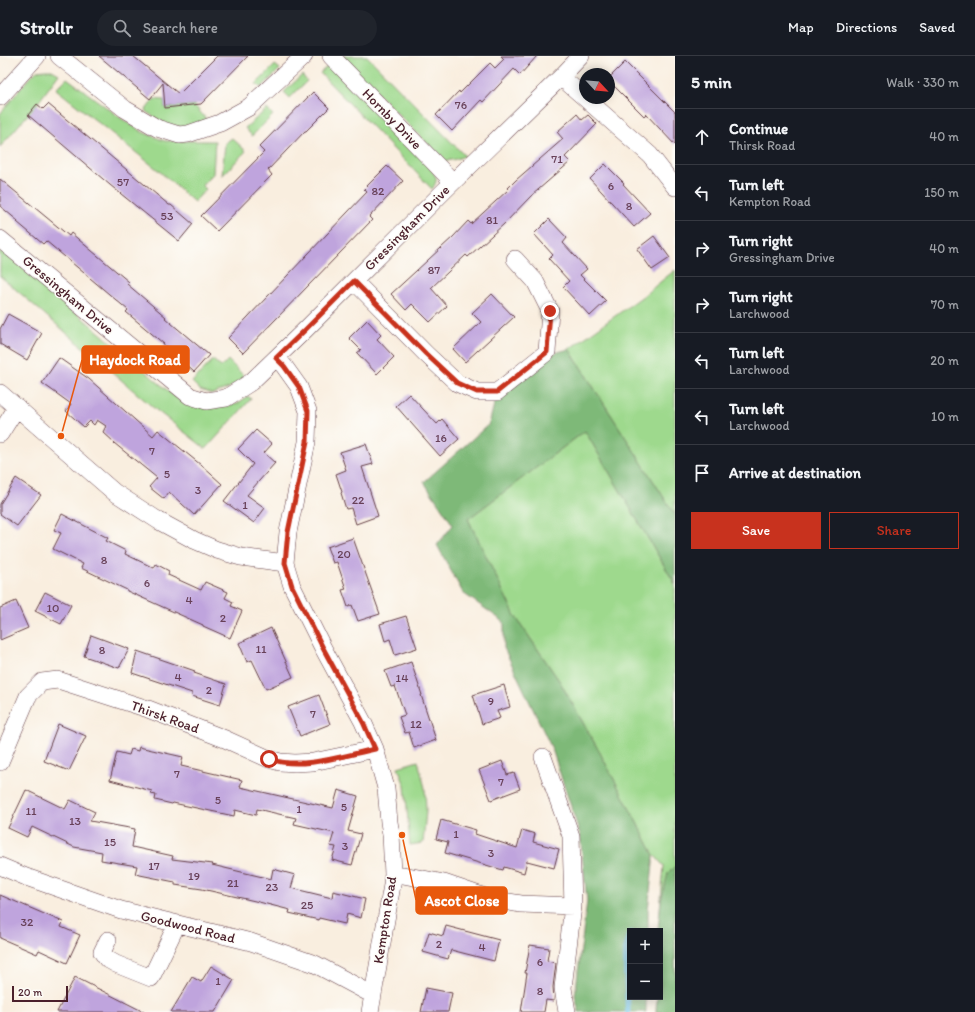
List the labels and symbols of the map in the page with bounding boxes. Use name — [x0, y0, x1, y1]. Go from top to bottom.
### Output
north arrow — [579, 68, 615, 104]
street label: Hornby Drive — [359, 85, 426, 153]
house number: 76 — [455, 98, 467, 112]
house number: 71 — [551, 152, 563, 166]
house number: 57 — [117, 175, 129, 189]
house number: 6 — [608, 179, 614, 193]
street label: Gressingham Drive — [361, 181, 454, 274]
house number: 82 — [372, 184, 385, 198]
house number: 8 — [626, 199, 633, 213]
house number: 53 — [161, 209, 174, 223]
house number: 81 — [486, 213, 498, 227]
street label: Gressingham Drive — [19, 252, 117, 338]
house number: 87 — [428, 263, 440, 277]
route end — [541, 302, 559, 320]
callout: Haydock Road — [82, 346, 189, 373]
text: Haydock Road — [89, 351, 182, 370]
house number: 16 — [435, 431, 447, 445]
house number: 7 — [149, 444, 155, 458]
house number: 5 — [164, 467, 170, 481]
house number: 3 — [195, 483, 202, 497]
house number: 22 — [352, 493, 365, 507]
house number: 1 — [242, 498, 248, 512]
house number: 20 — [337, 547, 351, 561]
house number: 8 — [101, 553, 108, 567]
house number: 6 — [144, 576, 150, 590]
house number: 4 — [185, 593, 193, 607]
house number: 10 — [47, 601, 59, 615]
house number: 2 — [220, 611, 227, 625]
house number: 11 — [255, 642, 267, 656]
house number: 8 — [99, 643, 106, 657]
house number: 4 — [174, 670, 182, 684]
house number: 14 — [396, 671, 408, 685]
house number: 2 — [206, 683, 213, 697]
house number: 9 — [488, 694, 494, 708]
street label: Thirsk Road — [129, 697, 202, 737]
house number: 7 — [310, 707, 316, 721]
house number: 12 — [410, 717, 423, 731]
route start — [260, 750, 278, 768]
house number: 7 — [174, 767, 180, 781]
house number: 7 — [498, 775, 504, 789]
house number: 5 — [215, 793, 221, 807]
house number: 5 — [341, 800, 347, 814]
house number: 1 — [296, 802, 302, 816]
house number: 11 — [25, 804, 37, 818]
house number: 13 — [69, 814, 82, 828]
house number: 1 — [453, 827, 459, 841]
house number: 15 — [104, 835, 116, 849]
house number: 3 — [342, 839, 349, 853]
house number: 3 — [488, 846, 495, 860]
house number: 17 — [148, 859, 160, 873]
house number: 19 — [188, 869, 200, 883]
street label: Kempton Road — [370, 875, 400, 965]
house number: 21 — [227, 876, 239, 890]
house number: 23 — [266, 880, 279, 894]
callout: Ascot Close — [416, 887, 507, 914]
text: Ascot Close — [423, 892, 500, 910]
house number: 25 — [301, 898, 313, 912]
street label: Goodwood Road — [139, 907, 237, 947]
house number: 32 — [21, 915, 34, 929]
house number: 2 — [436, 937, 443, 951]
house number: 4 — [478, 940, 486, 954]
house number: 6 — [537, 955, 543, 969]
house number: 1 — [215, 974, 221, 988]
scale bar — [12, 984, 68, 1003]
house number: 8 — [537, 984, 544, 998]

